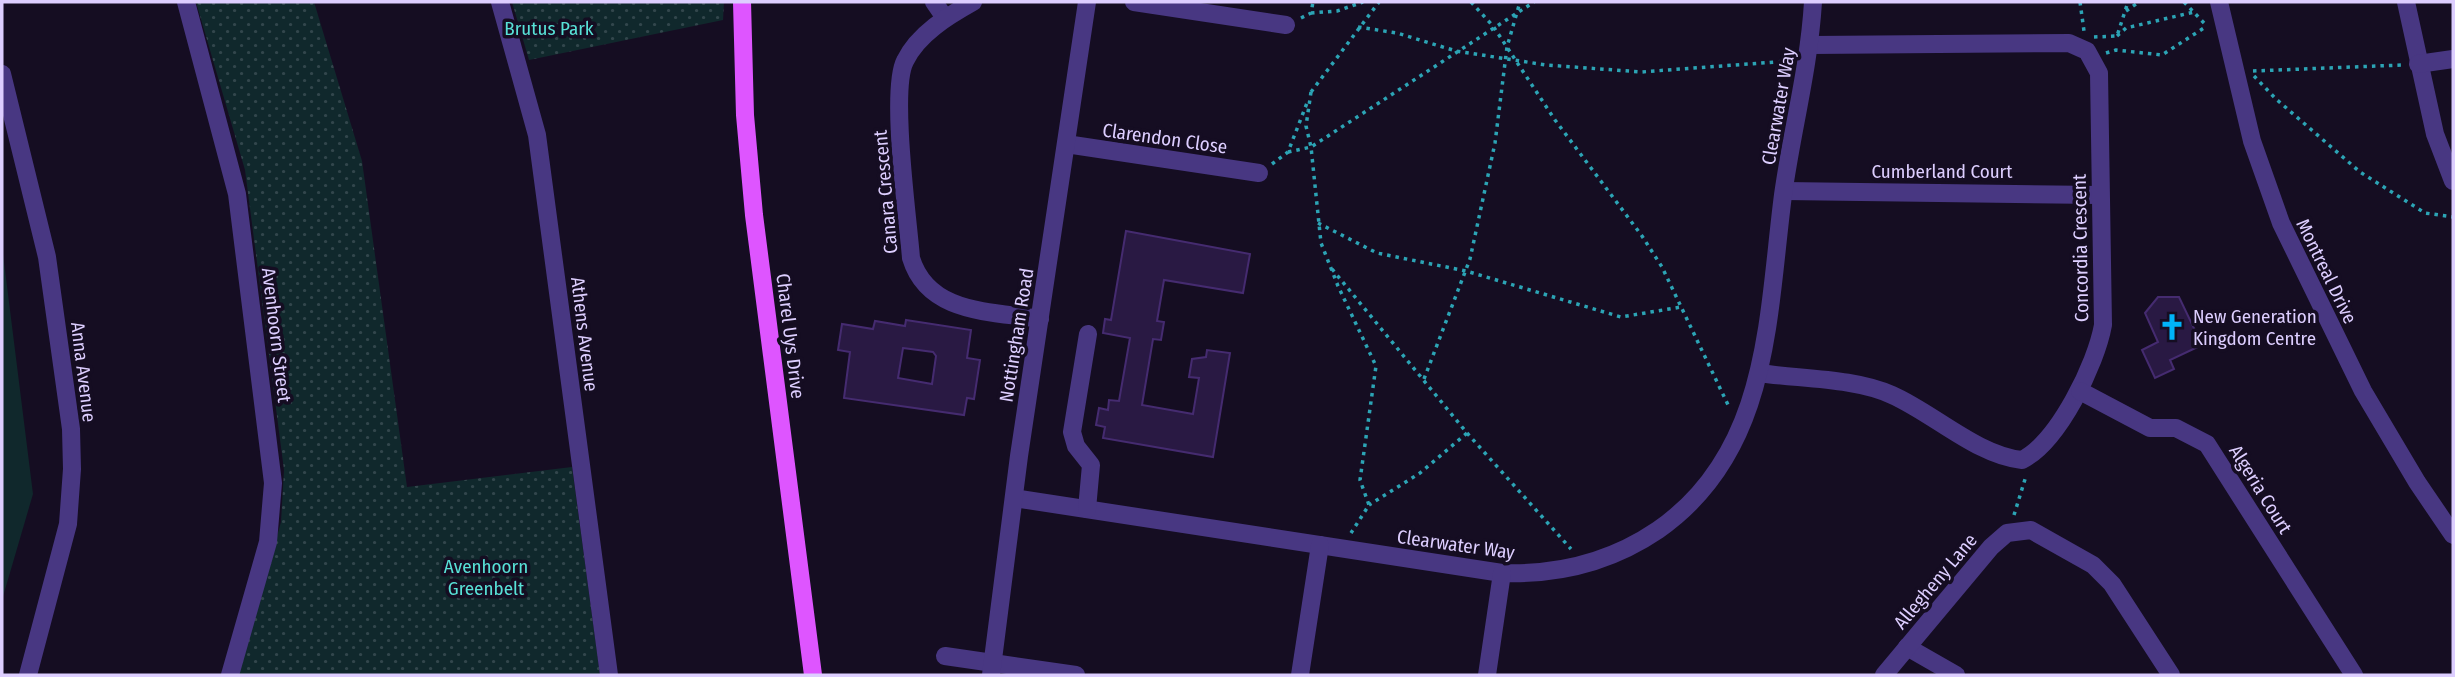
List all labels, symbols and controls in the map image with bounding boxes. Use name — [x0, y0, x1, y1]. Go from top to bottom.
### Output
park label: Brutus Park — [504, 17, 594, 40]
street label: Clearwater Way — [1757, 45, 1800, 166]
street label: Clarendon Close — [1101, 118, 1229, 159]
street label: Canara Crescent — [869, 128, 902, 255]
street label: Cumberland Court — [1872, 160, 2013, 183]
street label: Concordia Crescent — [2068, 173, 2093, 322]
street label: Montreal Drive — [2291, 215, 2362, 327]
street label: Avenhoorn Street — [257, 266, 296, 405]
street label: Nottingham Road — [995, 266, 1038, 404]
street label: Charel Uys Drive — [771, 272, 810, 400]
street label: Athens Avenue — [566, 275, 603, 393]
place label: New Generation Kingdom Centre — [2193, 305, 2317, 350]
church icon: New Generation Kingdom Centre — [2157, 312, 2187, 342]
street label: Anna Avenue — [66, 321, 101, 424]
street label: Algeria Court — [2224, 441, 2297, 539]
street label: Clearwater Way — [1396, 525, 1517, 564]
street label: Allegheny Lane — [1889, 529, 1982, 634]
park label: Avenhoorn Greenbelt — [444, 555, 528, 600]

